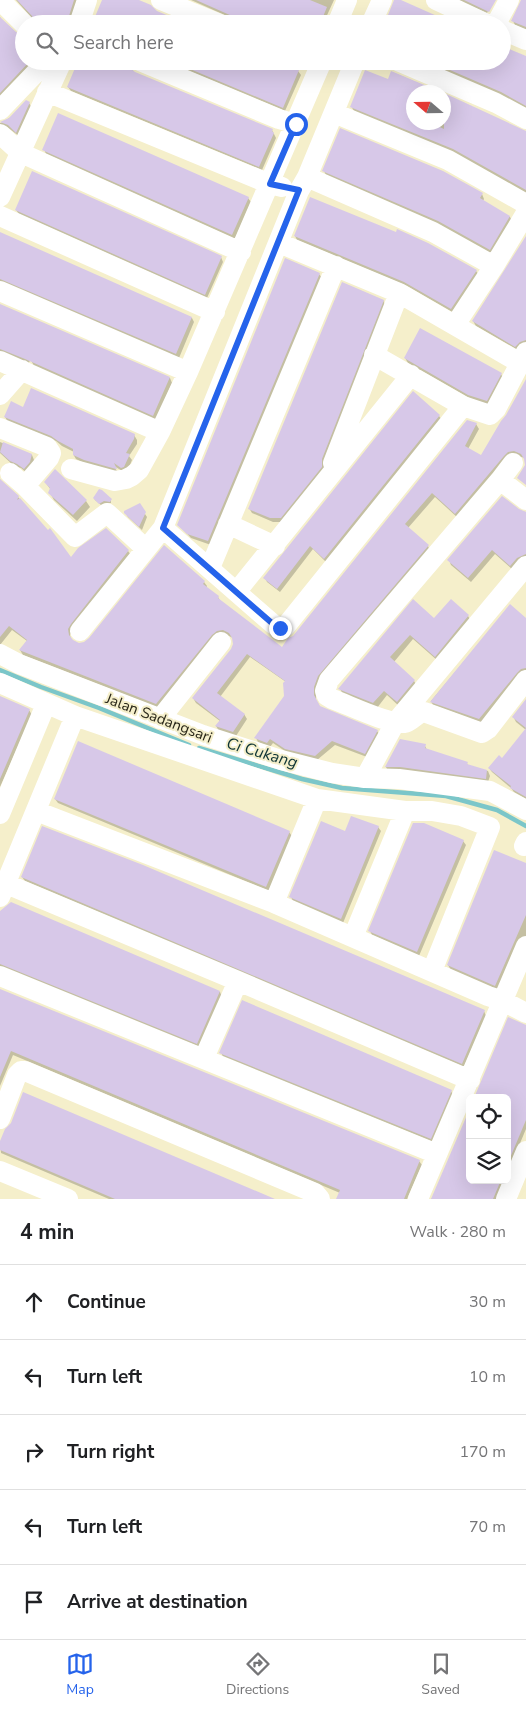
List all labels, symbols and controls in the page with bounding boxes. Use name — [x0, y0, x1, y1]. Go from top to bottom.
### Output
search box — [15, 15, 511, 70]
icon: search — [33, 29, 61, 57]
text: Search here — [73, 30, 174, 56]
north arrow — [406, 85, 451, 130]
route start — [285, 113, 308, 136]
route end — [269, 617, 292, 640]
street label: Jalan Sadangsari — [102, 688, 215, 748]
water label: Ci Cukang — [224, 732, 300, 774]
map controls — [466, 1094, 511, 1184]
button: locate — [466, 1094, 511, 1139]
button: layers — [466, 1139, 511, 1184]
text: 4 min — [20, 1218, 74, 1246]
text: Walk · 280 m — [410, 1221, 506, 1243]
icon: ahead — [20, 1288, 48, 1316]
text: Continue — [67, 1289, 146, 1315]
text: 30 m — [469, 1291, 506, 1313]
icon: left — [20, 1363, 48, 1391]
text: Turn left — [67, 1364, 142, 1390]
text: 10 m — [469, 1366, 506, 1388]
icon: right — [20, 1438, 48, 1466]
text: Turn right — [67, 1439, 154, 1465]
text: 170 m — [459, 1441, 506, 1463]
icon: left — [20, 1513, 48, 1541]
text: Turn left — [67, 1514, 142, 1540]
text: 70 m — [469, 1516, 506, 1538]
icon: arrive — [20, 1588, 48, 1616]
text: Arrive at destination — [67, 1589, 248, 1615]
tab: Map — [66, 1650, 94, 1699]
tab: Directions — [226, 1650, 289, 1699]
tab: Saved — [421, 1650, 460, 1699]

